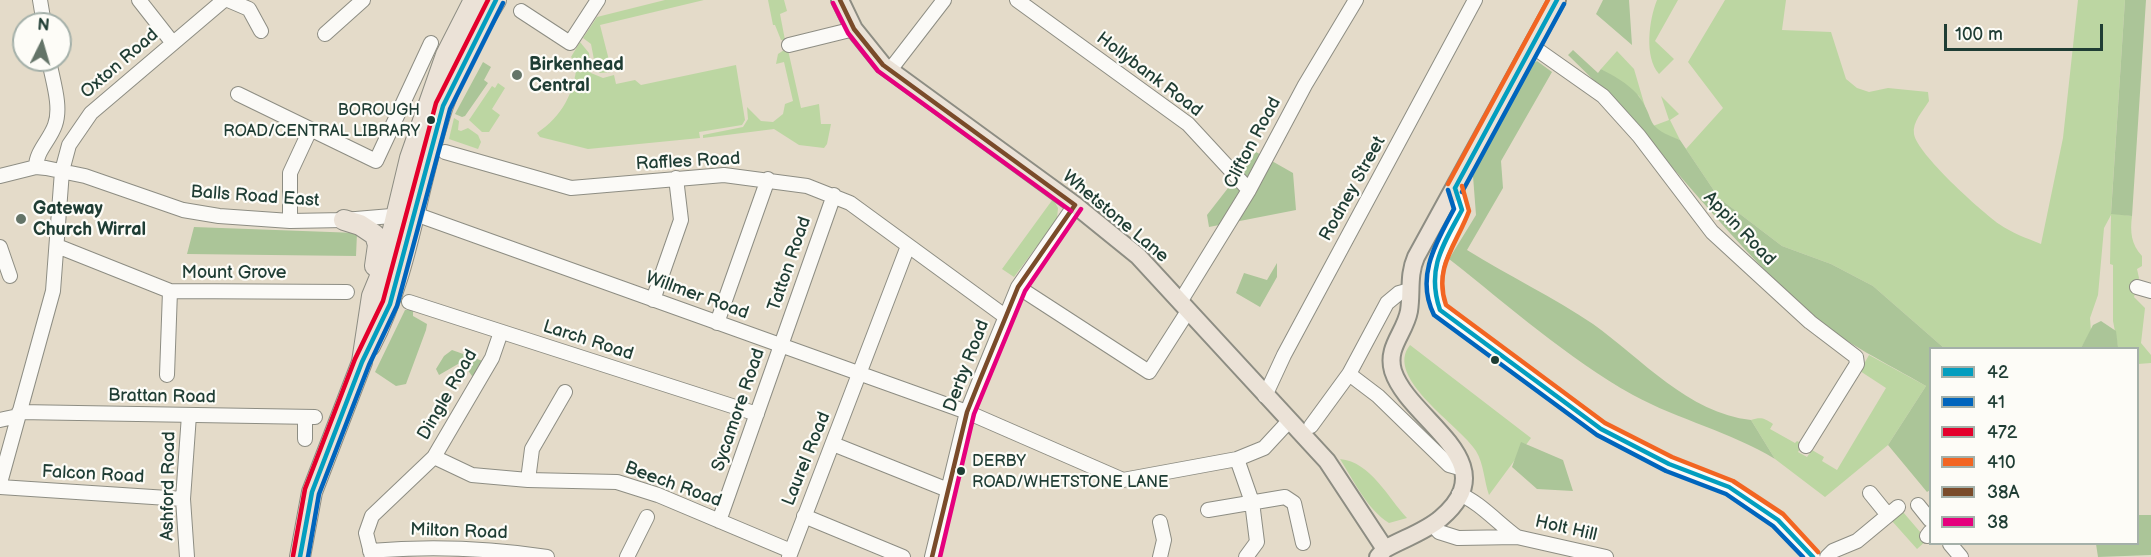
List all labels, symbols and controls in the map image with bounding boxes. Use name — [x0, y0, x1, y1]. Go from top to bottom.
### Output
north arrow — [12, 12, 72, 72]
scale bar — [1947, 12, 2106, 50]
text: N — [37, 16, 50, 36]
street label: Oxton Road — [77, 24, 163, 104]
text: 100 m — [1955, 24, 2003, 45]
street label: Hollybank Road — [1092, 28, 1206, 122]
place label: Birkenhead Central — [529, 54, 624, 97]
marker: Birkenhead Central — [510, 68, 524, 82]
street label: Clifton Road — [1220, 94, 1286, 192]
place label: BOROUGH ROAD/CENTRAL LIBRARY — [223, 101, 420, 139]
marker: BOROUGH ROAD/CENTRAL LIBRARY — [425, 114, 437, 126]
street label: Rodney Street — [1315, 133, 1391, 245]
street label: Raffles Road — [635, 148, 741, 176]
street label: Whetstone Lane — [1057, 166, 1173, 268]
street label: Balls Road East — [190, 182, 320, 212]
street label: Appin Road — [1698, 187, 1780, 271]
place label: Gateway Church Wirral — [33, 198, 146, 240]
marker: Gateway Church Wirral — [14, 212, 28, 226]
street label: Tatton Road — [764, 214, 816, 314]
street label: Mount Grove — [181, 262, 287, 284]
street label: Willmer Road — [642, 267, 752, 325]
street label: Larch Road — [540, 316, 636, 366]
street label: Derby Road — [940, 317, 994, 415]
street label: Dingle Road — [413, 346, 483, 444]
street label: Sycamore Road — [708, 346, 770, 474]
legend — [1929, 347, 2139, 545]
unlabelled marker — [1489, 354, 1501, 366]
text: 42 — [1987, 362, 2009, 383]
street label: Brattan Road — [108, 385, 216, 409]
text: 41 — [1987, 392, 2005, 413]
street label: Laurel Road — [778, 409, 836, 509]
text: 472 — [1987, 422, 2017, 443]
street label: Ashford Road — [157, 431, 181, 541]
place label: DERBY ROAD/WHETSTONE LANE — [972, 452, 1169, 490]
text: 410 — [1987, 452, 2016, 473]
street label: Beech Road — [622, 457, 724, 513]
street label: Falcon Road — [41, 462, 145, 488]
marker: DERBY ROAD/WHETSTONE LANE — [955, 465, 967, 477]
text: 38A — [1987, 482, 2020, 503]
street label: Holt Hill — [1533, 511, 1599, 547]
text: 38 — [1987, 512, 2009, 533]
street label: Milton Road — [410, 520, 508, 544]

